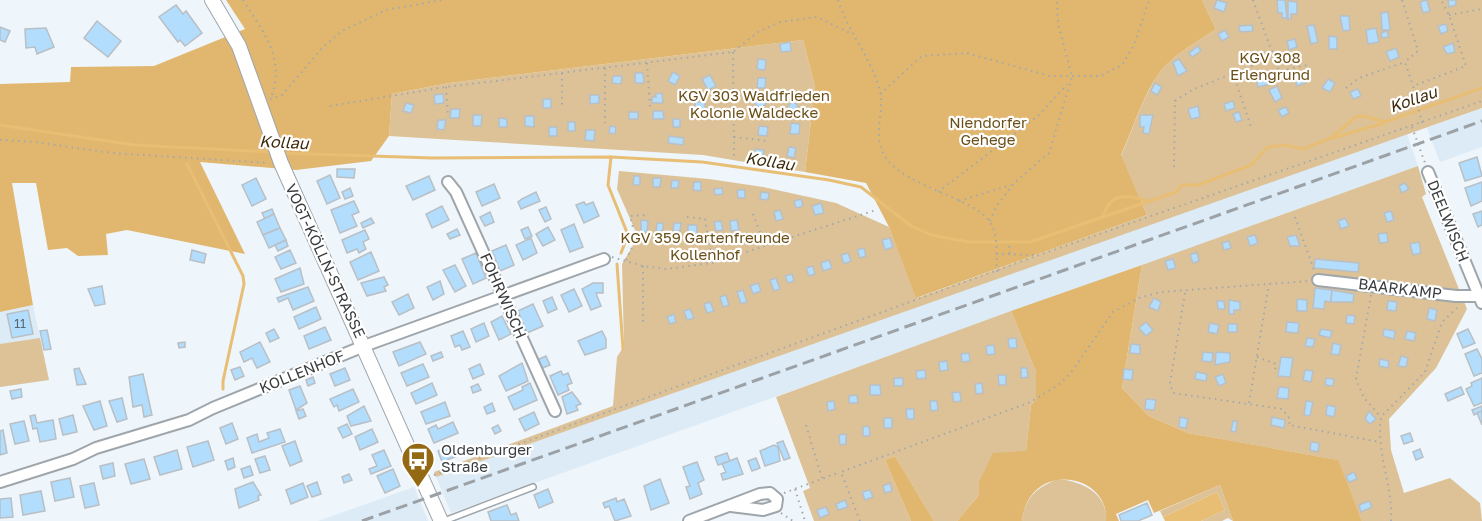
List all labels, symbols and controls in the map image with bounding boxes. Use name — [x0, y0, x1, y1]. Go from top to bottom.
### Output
park label: KGV 308 Erlengrund — [1230, 48, 1310, 83]
water label: Kollau — [1386, 81, 1441, 116]
park label: KGV 303 Waldfrieden Kolonie Waldecke — [678, 86, 830, 121]
park label: Niendorfer Gehege — [949, 113, 1027, 148]
water label: Kollau — [259, 131, 310, 153]
water label: Kollau — [744, 147, 797, 175]
street label: DEELWISCH — [1424, 177, 1474, 264]
street label: VOGT-KÖLLN-STRASSE — [282, 181, 370, 341]
park label: KGV 359 Gartenfreunde Kollenhof — [620, 228, 790, 263]
street label: FOHRWISCH — [477, 250, 531, 341]
street label: BAARKAMP — [1357, 274, 1443, 302]
house number: 11 — [14, 316, 26, 331]
street label: KOLLENHOF — [256, 346, 347, 396]
place label: Oldenburger Straße — [441, 440, 532, 475]
bus stop icon: Oldenburger Straße — [400, 441, 436, 488]

